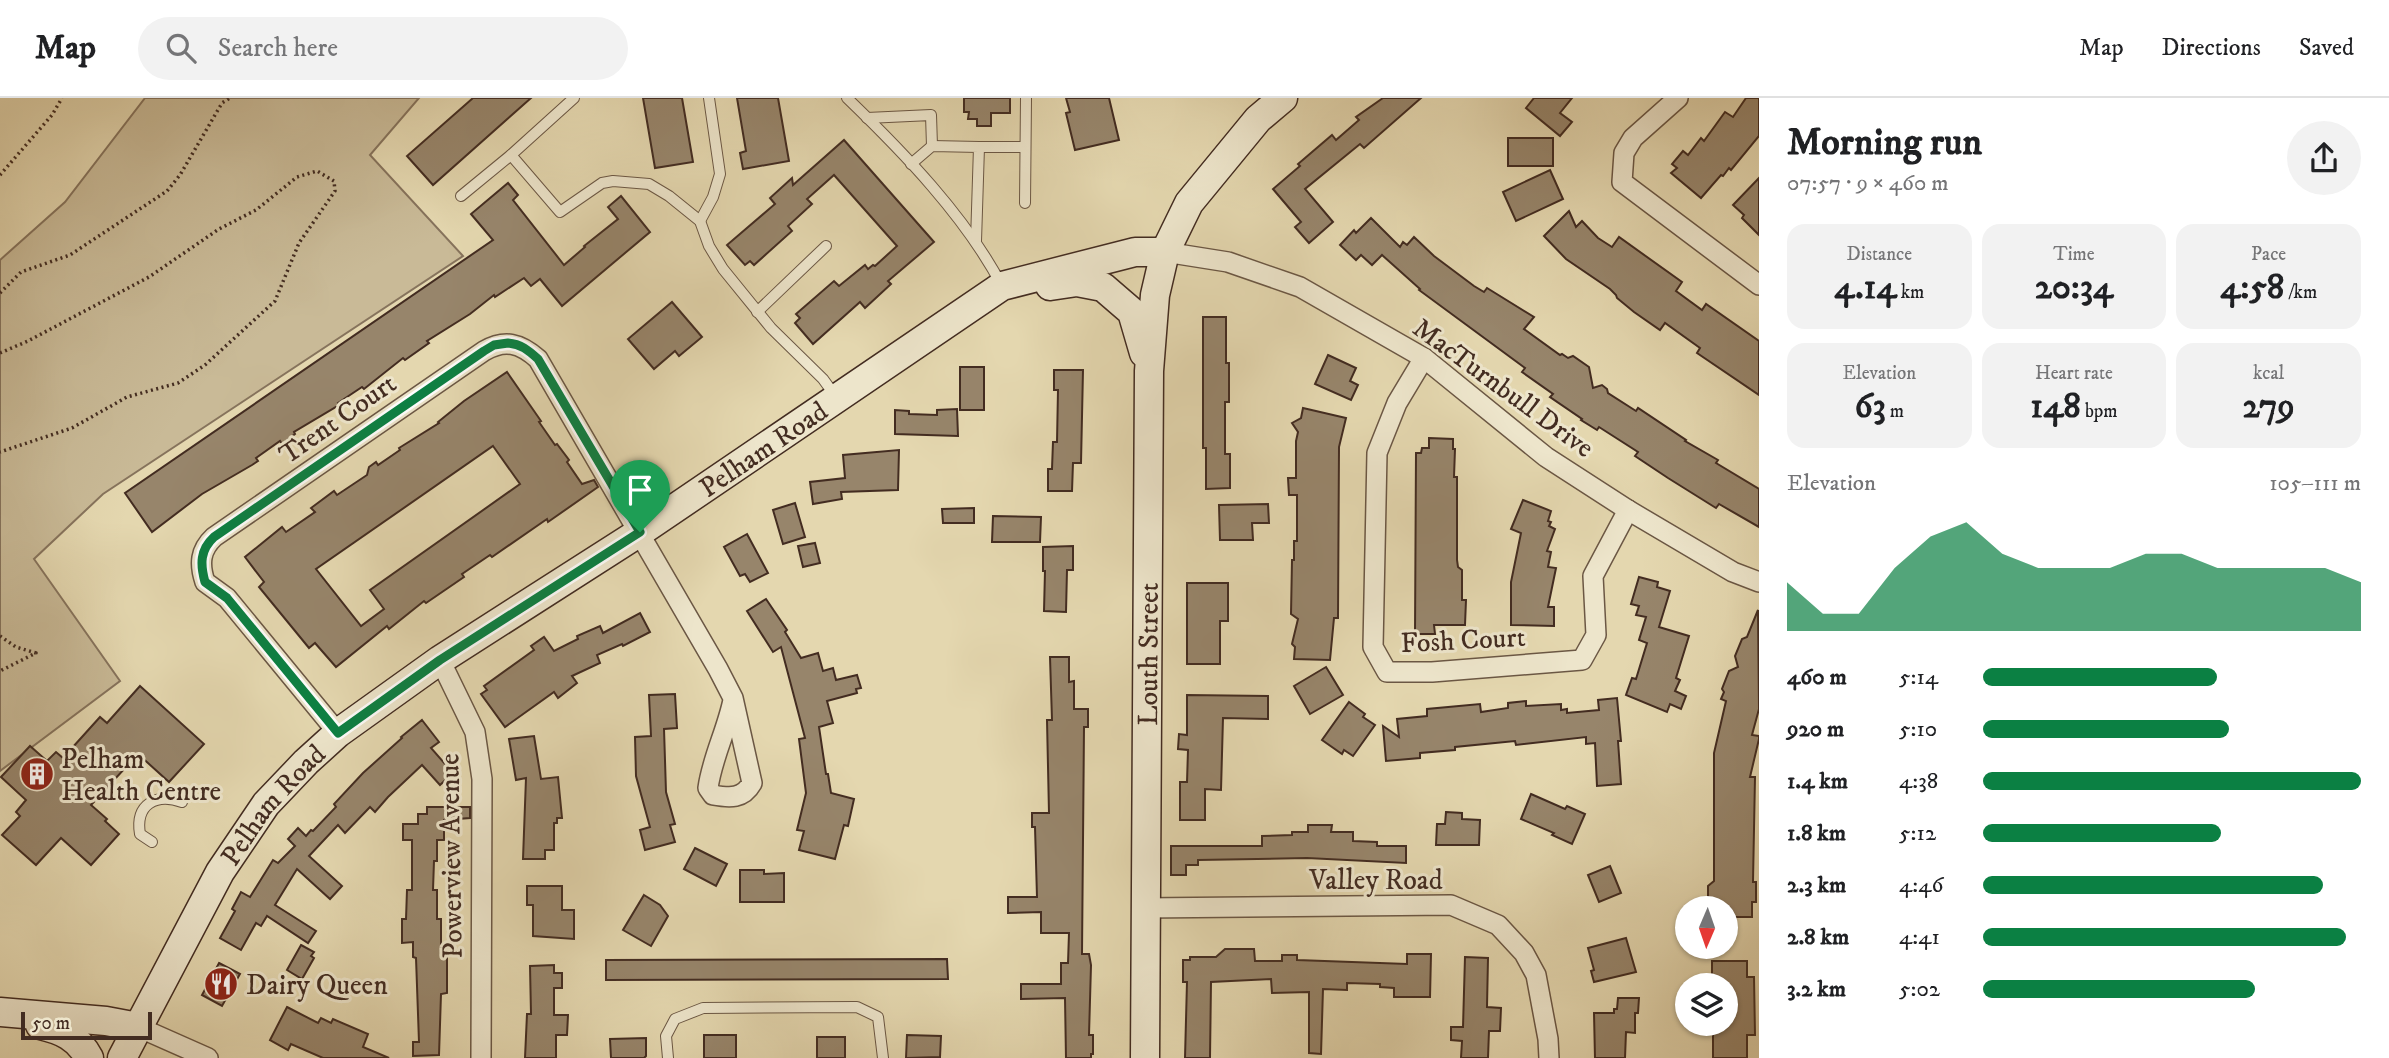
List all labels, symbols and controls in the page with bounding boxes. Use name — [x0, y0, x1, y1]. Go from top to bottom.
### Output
search box — [138, 17, 628, 80]
text: Map — [35, 28, 96, 69]
icon: search — [162, 29, 200, 67]
text: Search here — [218, 32, 338, 65]
text: Map — [2079, 33, 2124, 63]
text: Directions — [2162, 33, 2261, 63]
text: Saved — [2299, 33, 2354, 63]
text: Morning run — [1787, 119, 1982, 167]
button: share — [2287, 121, 2361, 195]
text: 07:57 · 9 × 460 m — [1787, 169, 1949, 198]
text: Distance — [1847, 243, 1912, 266]
text: Time — [2053, 243, 2095, 266]
text: Pace — [2251, 243, 2286, 266]
text: 4.14 — [1834, 266, 1897, 310]
text: 20:34 — [2035, 266, 2113, 310]
text: 4:58 — [2220, 266, 2284, 310]
text: km — [1897, 281, 1924, 304]
text: /km — [2284, 281, 2317, 304]
street label: MacTurnbull Drive — [1406, 311, 1601, 466]
text: Elevation — [1843, 362, 1916, 385]
text: Heart rate — [2035, 362, 2113, 385]
text: kcal — [2253, 362, 2284, 385]
street label: Trent Court — [273, 366, 403, 472]
text: 63 — [1855, 385, 1886, 429]
text: 148 — [2030, 385, 2081, 429]
text: 279 — [2243, 385, 2295, 429]
street label: Pelham Road — [693, 394, 835, 506]
text: m — [1886, 400, 1904, 423]
text: bpm — [2081, 400, 2118, 423]
pin — [610, 460, 670, 532]
text: Elevation — [1787, 469, 1876, 498]
text: 105–111 m — [2269, 469, 2361, 498]
icon: arrive — [621, 471, 659, 509]
street label: Louth Street — [1131, 582, 1167, 726]
street label: Fosh Court — [1400, 620, 1526, 661]
text: 460 m — [1787, 663, 1847, 692]
text: 5:14 — [1899, 663, 1938, 692]
text: 920 m — [1787, 715, 1844, 744]
text: 5:10 — [1899, 715, 1937, 744]
street label: Pelham Road — [213, 737, 333, 873]
place label: Pelham Health Centre — [61, 742, 221, 809]
street label: Powerview Avenue — [432, 753, 471, 959]
building icon: Pelham Health Centre — [18, 755, 56, 793]
text: 1.4 km — [1787, 767, 1848, 796]
text: 4:38 — [1899, 767, 1938, 796]
text: 1.8 km — [1787, 819, 1846, 848]
text: 5:12 — [1899, 819, 1936, 848]
street label: Valley Road — [1308, 863, 1443, 898]
text: 2.3 km — [1787, 871, 1846, 900]
text: 4:46 — [1899, 871, 1943, 900]
north arrow — [1675, 896, 1738, 959]
map controls — [1675, 896, 1738, 1036]
text: 2.8 km — [1787, 923, 1849, 952]
text: 4:41 — [1899, 923, 1940, 952]
restaurant icon: Dairy Queen — [202, 965, 240, 1003]
place label: Dairy Queen — [246, 968, 388, 1003]
button: layers — [1675, 973, 1738, 1036]
text: 3.2 km — [1787, 975, 1846, 1004]
text: 5:02 — [1899, 975, 1940, 1004]
scale bar — [21, 1009, 152, 1041]
text: 50 m — [32, 1012, 70, 1035]

